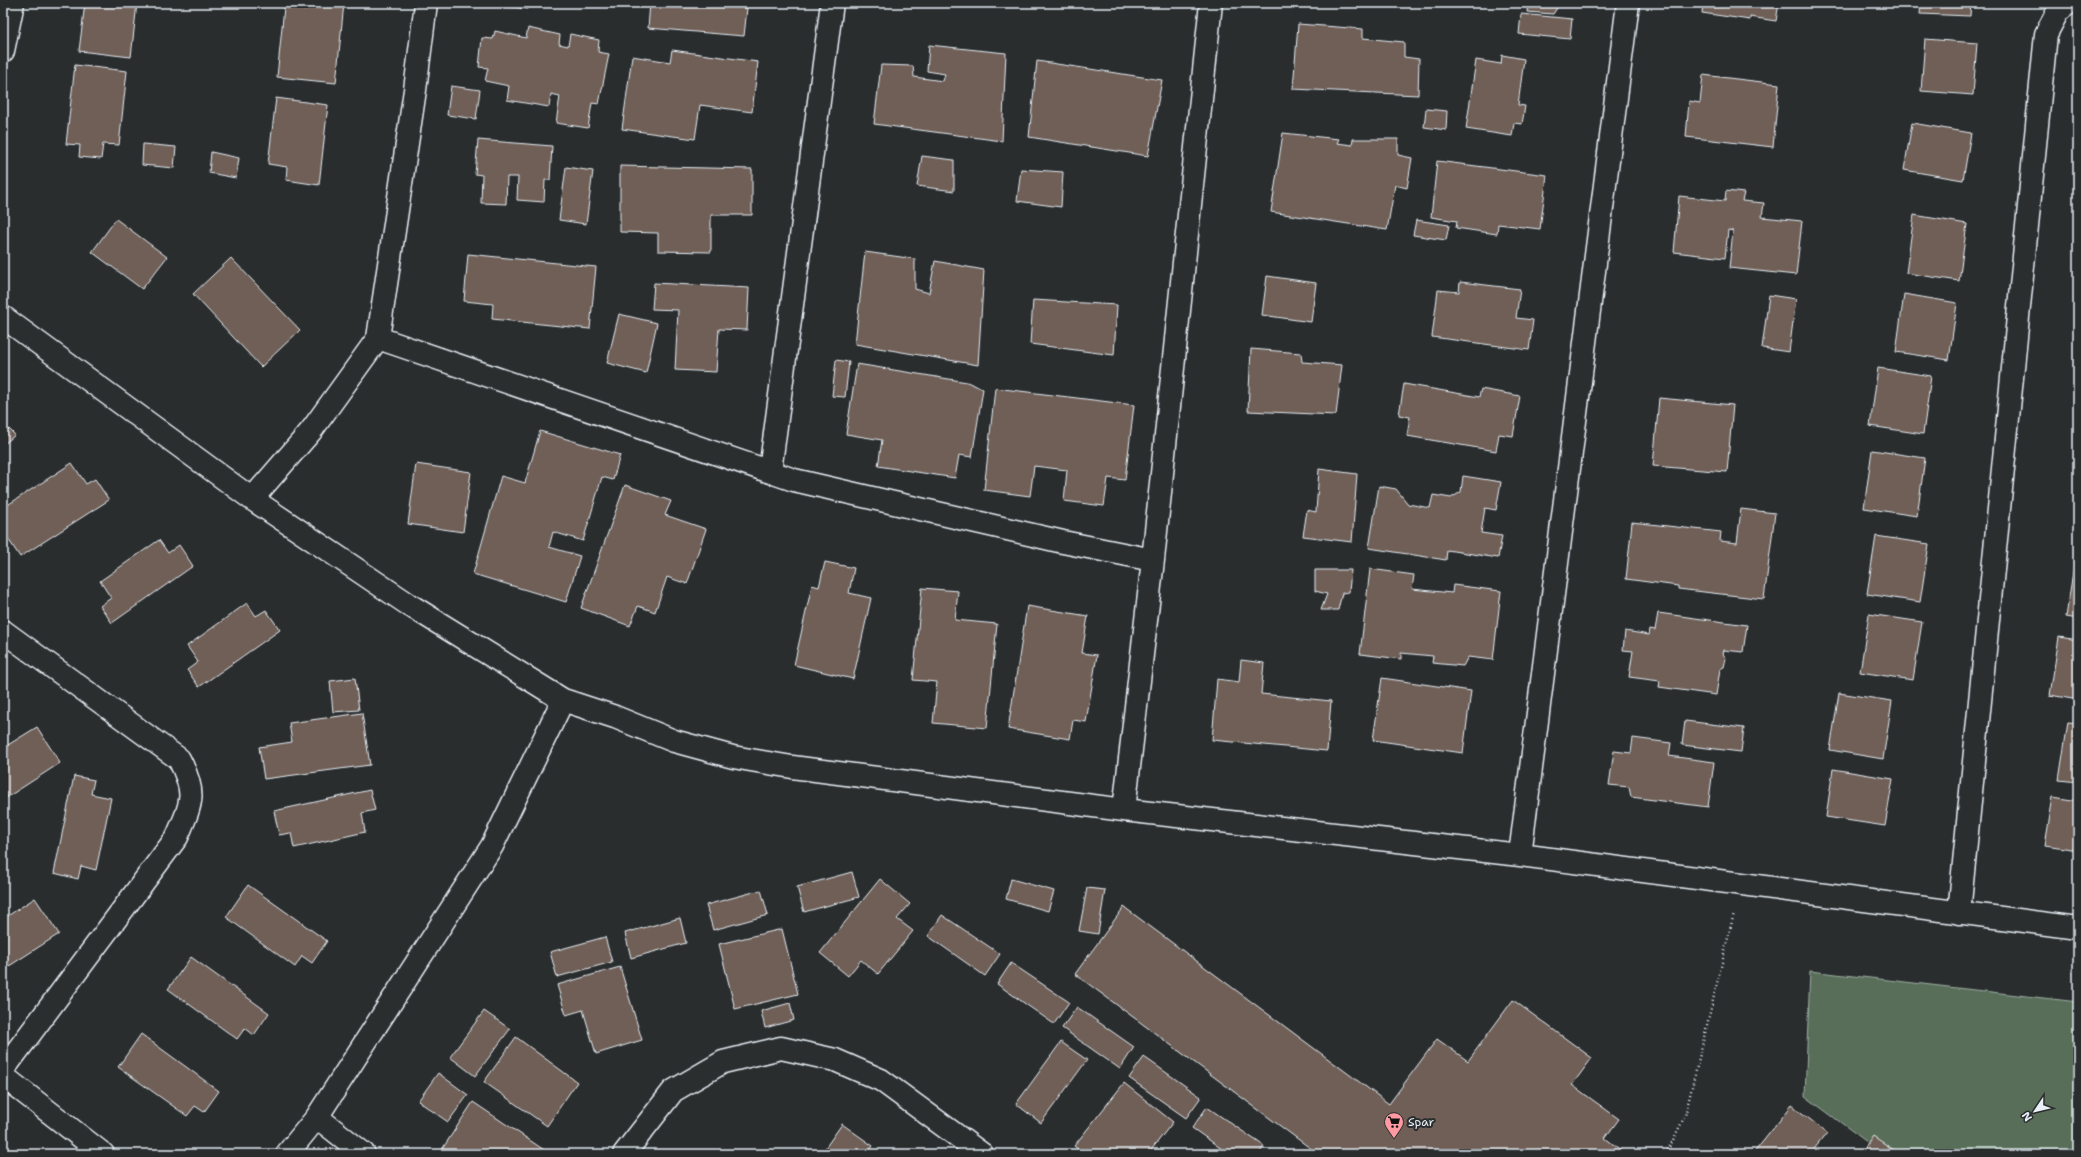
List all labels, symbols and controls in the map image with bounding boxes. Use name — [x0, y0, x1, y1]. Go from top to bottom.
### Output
north arrow — [2015, 1091, 2055, 1131]
text: N — [2018, 1108, 2036, 1124]
supermarket icon: Spar — [1383, 1111, 1405, 1139]
place label: Spar — [1408, 1114, 1434, 1130]

